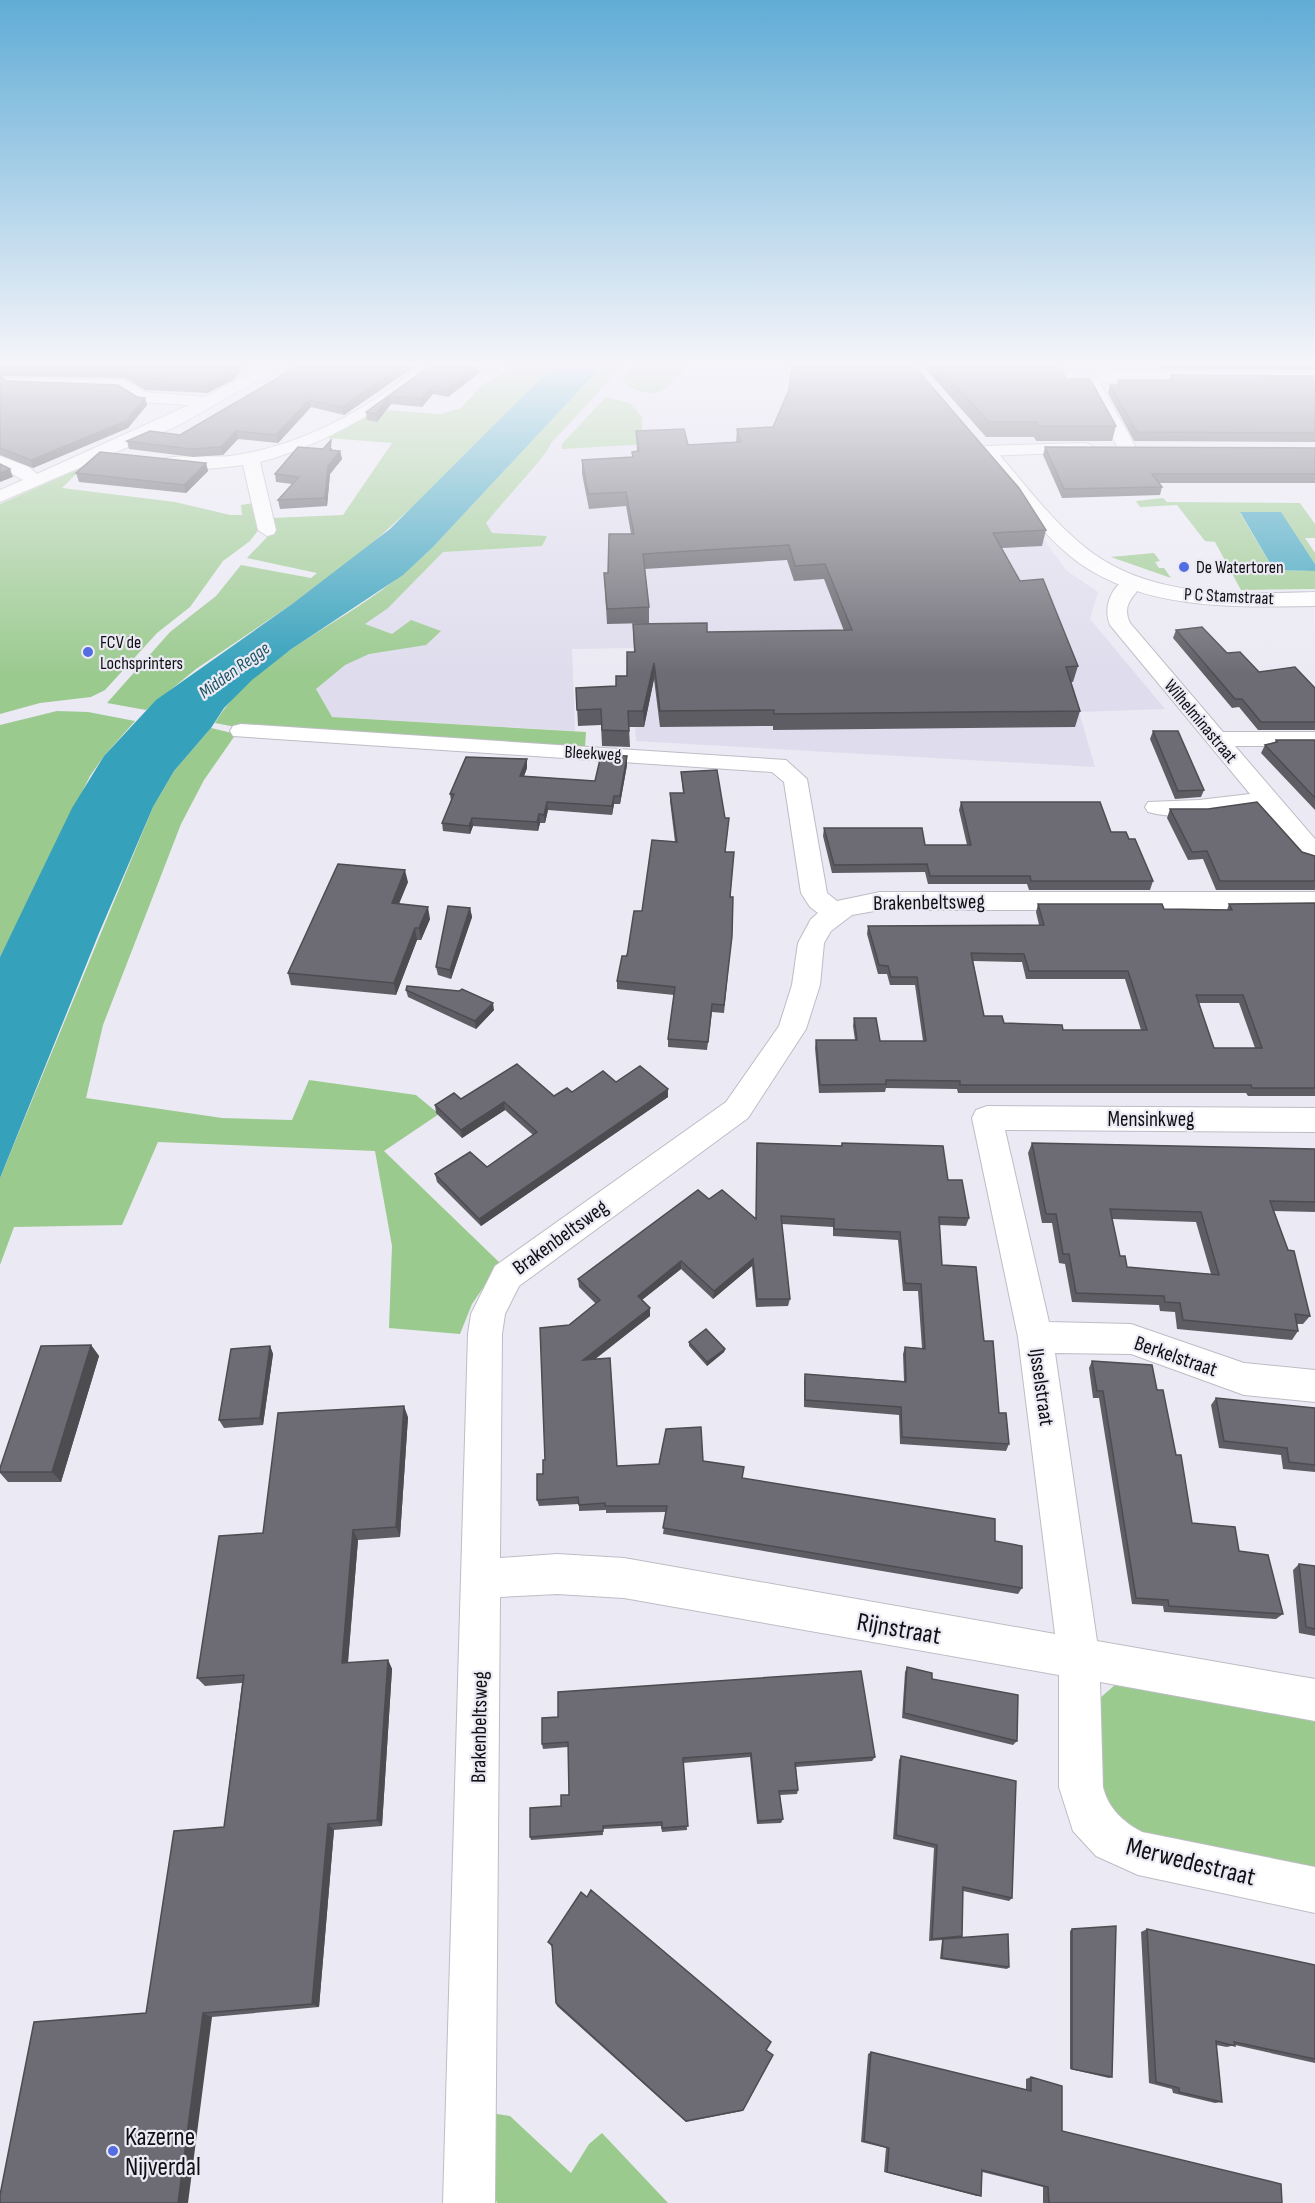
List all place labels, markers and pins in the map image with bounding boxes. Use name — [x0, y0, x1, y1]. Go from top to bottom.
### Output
place label: De Watertoren — [1196, 557, 1284, 578]
marker: De Watertoren — [1177, 560, 1191, 574]
place label: FCV de Lochsprinters — [100, 632, 183, 674]
marker: FCV de Lochsprinters — [81, 645, 95, 659]
place label: Kazerne Nijverdal — [125, 2122, 201, 2183]
marker: Kazerne Nijverdal — [106, 2144, 120, 2158]

